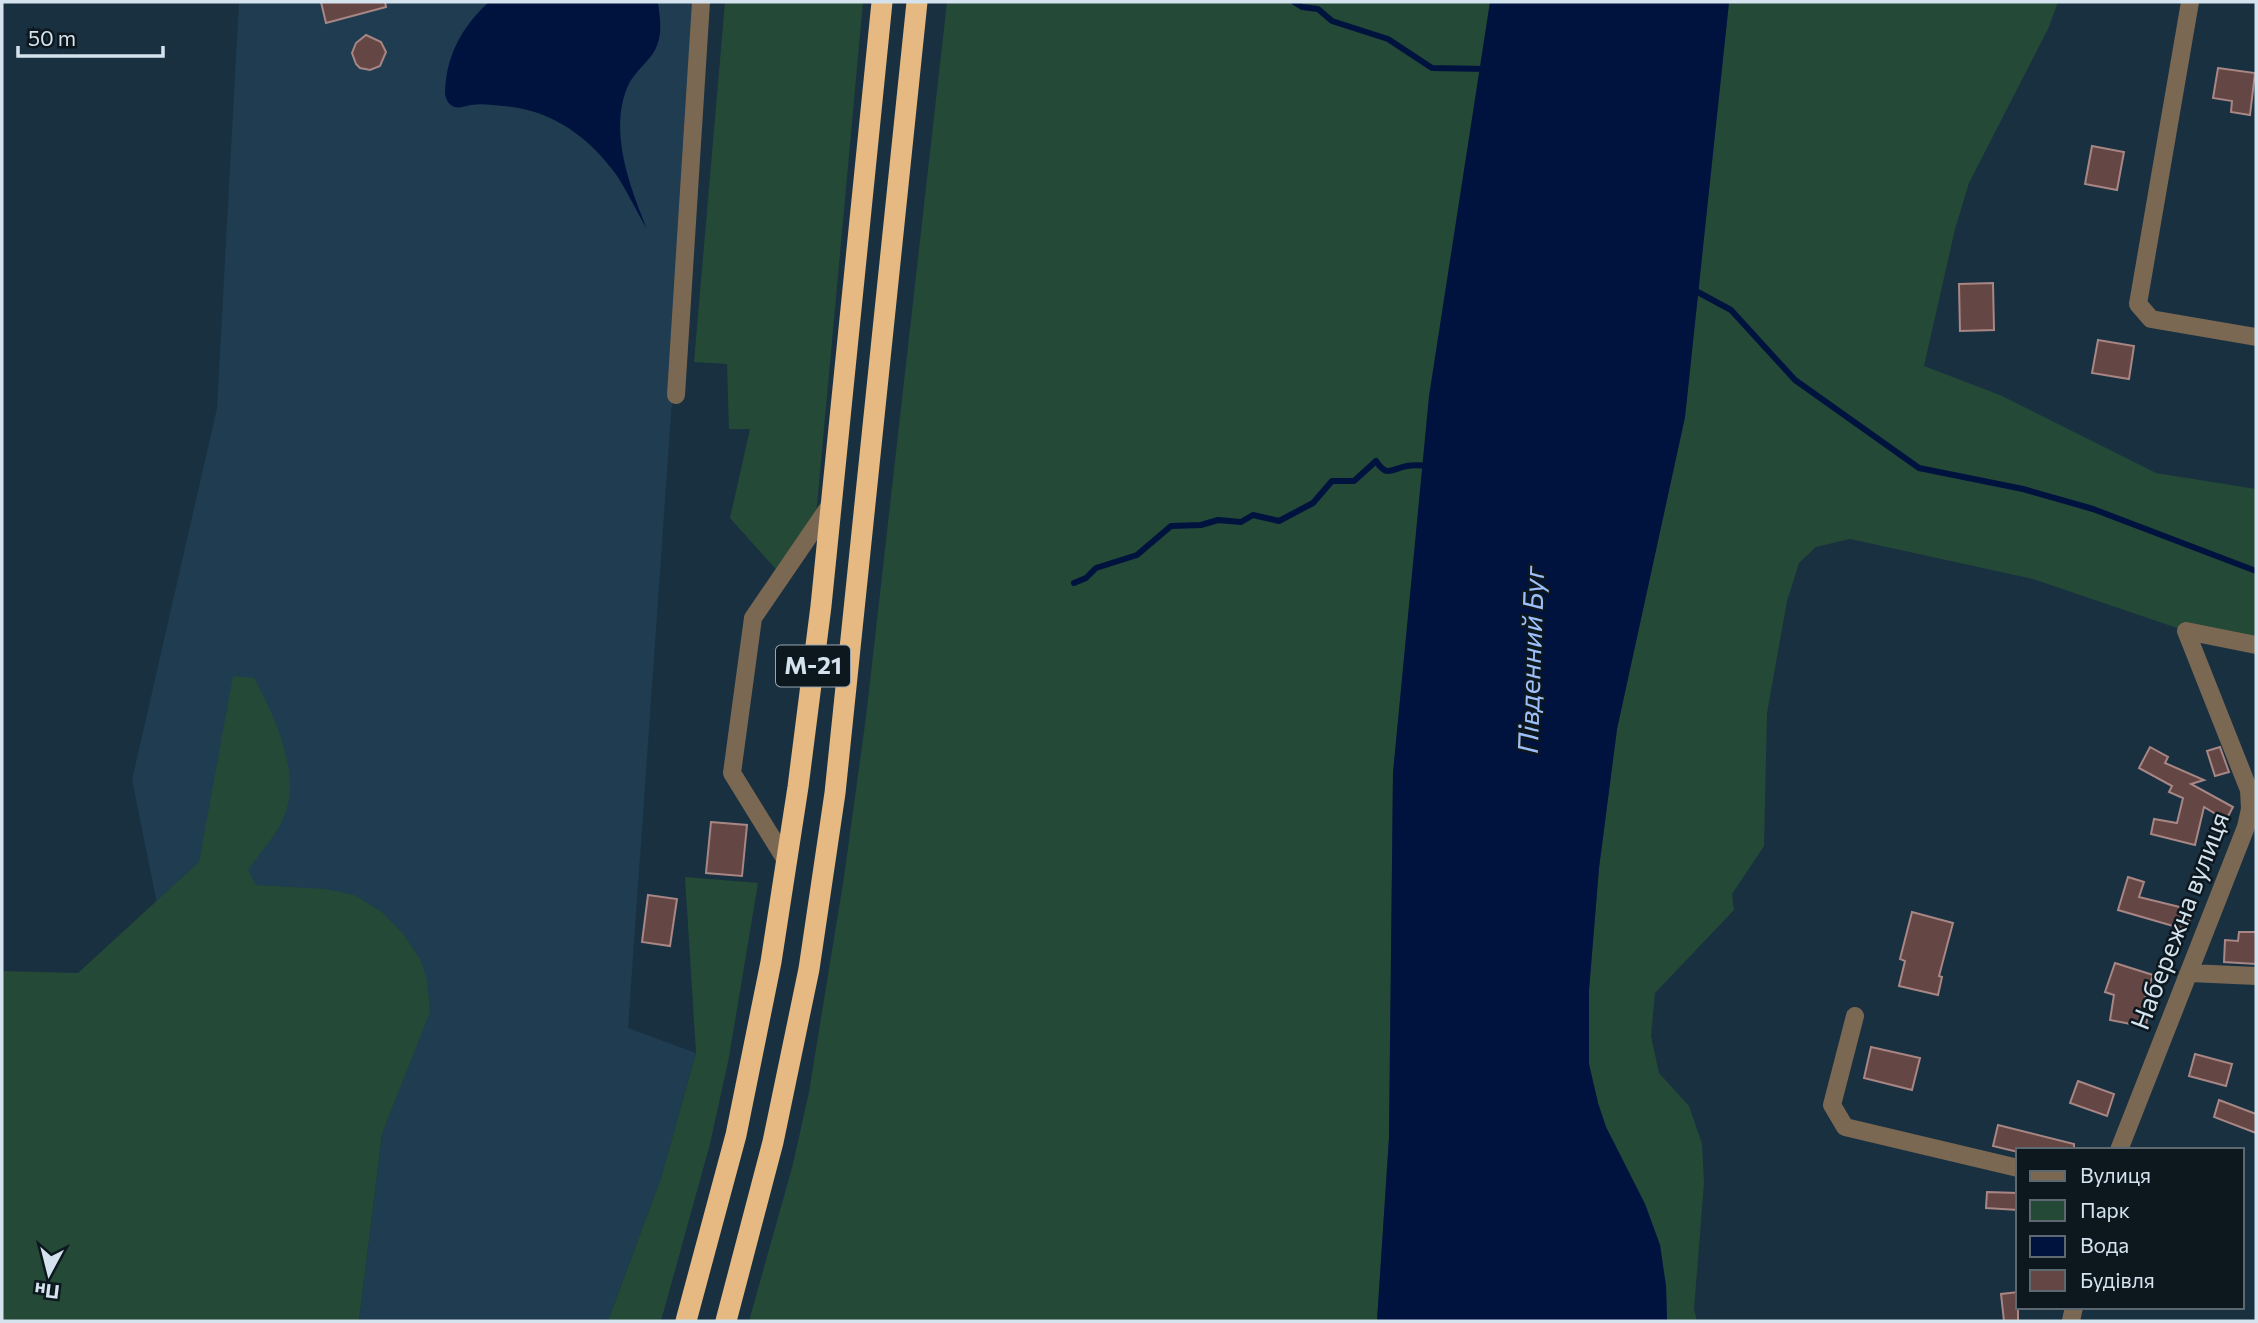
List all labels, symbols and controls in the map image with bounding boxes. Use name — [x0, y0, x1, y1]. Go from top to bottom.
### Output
scale bar — [18, 14, 163, 58]
text: 50 m — [28, 25, 76, 50]
water label: Південний Буг — [1510, 564, 1550, 754]
road number: М-21 — [776, 646, 850, 686]
street label: Набережна вулиця — [2123, 807, 2234, 1034]
legend — [2016, 1148, 2244, 1309]
text: Вулиця — [2080, 1162, 2151, 1187]
text: Парк — [2080, 1197, 2130, 1222]
text: Вода — [2080, 1232, 2129, 1257]
north arrow — [14, 1239, 84, 1309]
text: Будівля — [2080, 1267, 2155, 1292]
text: Пн — [33, 1278, 61, 1304]

